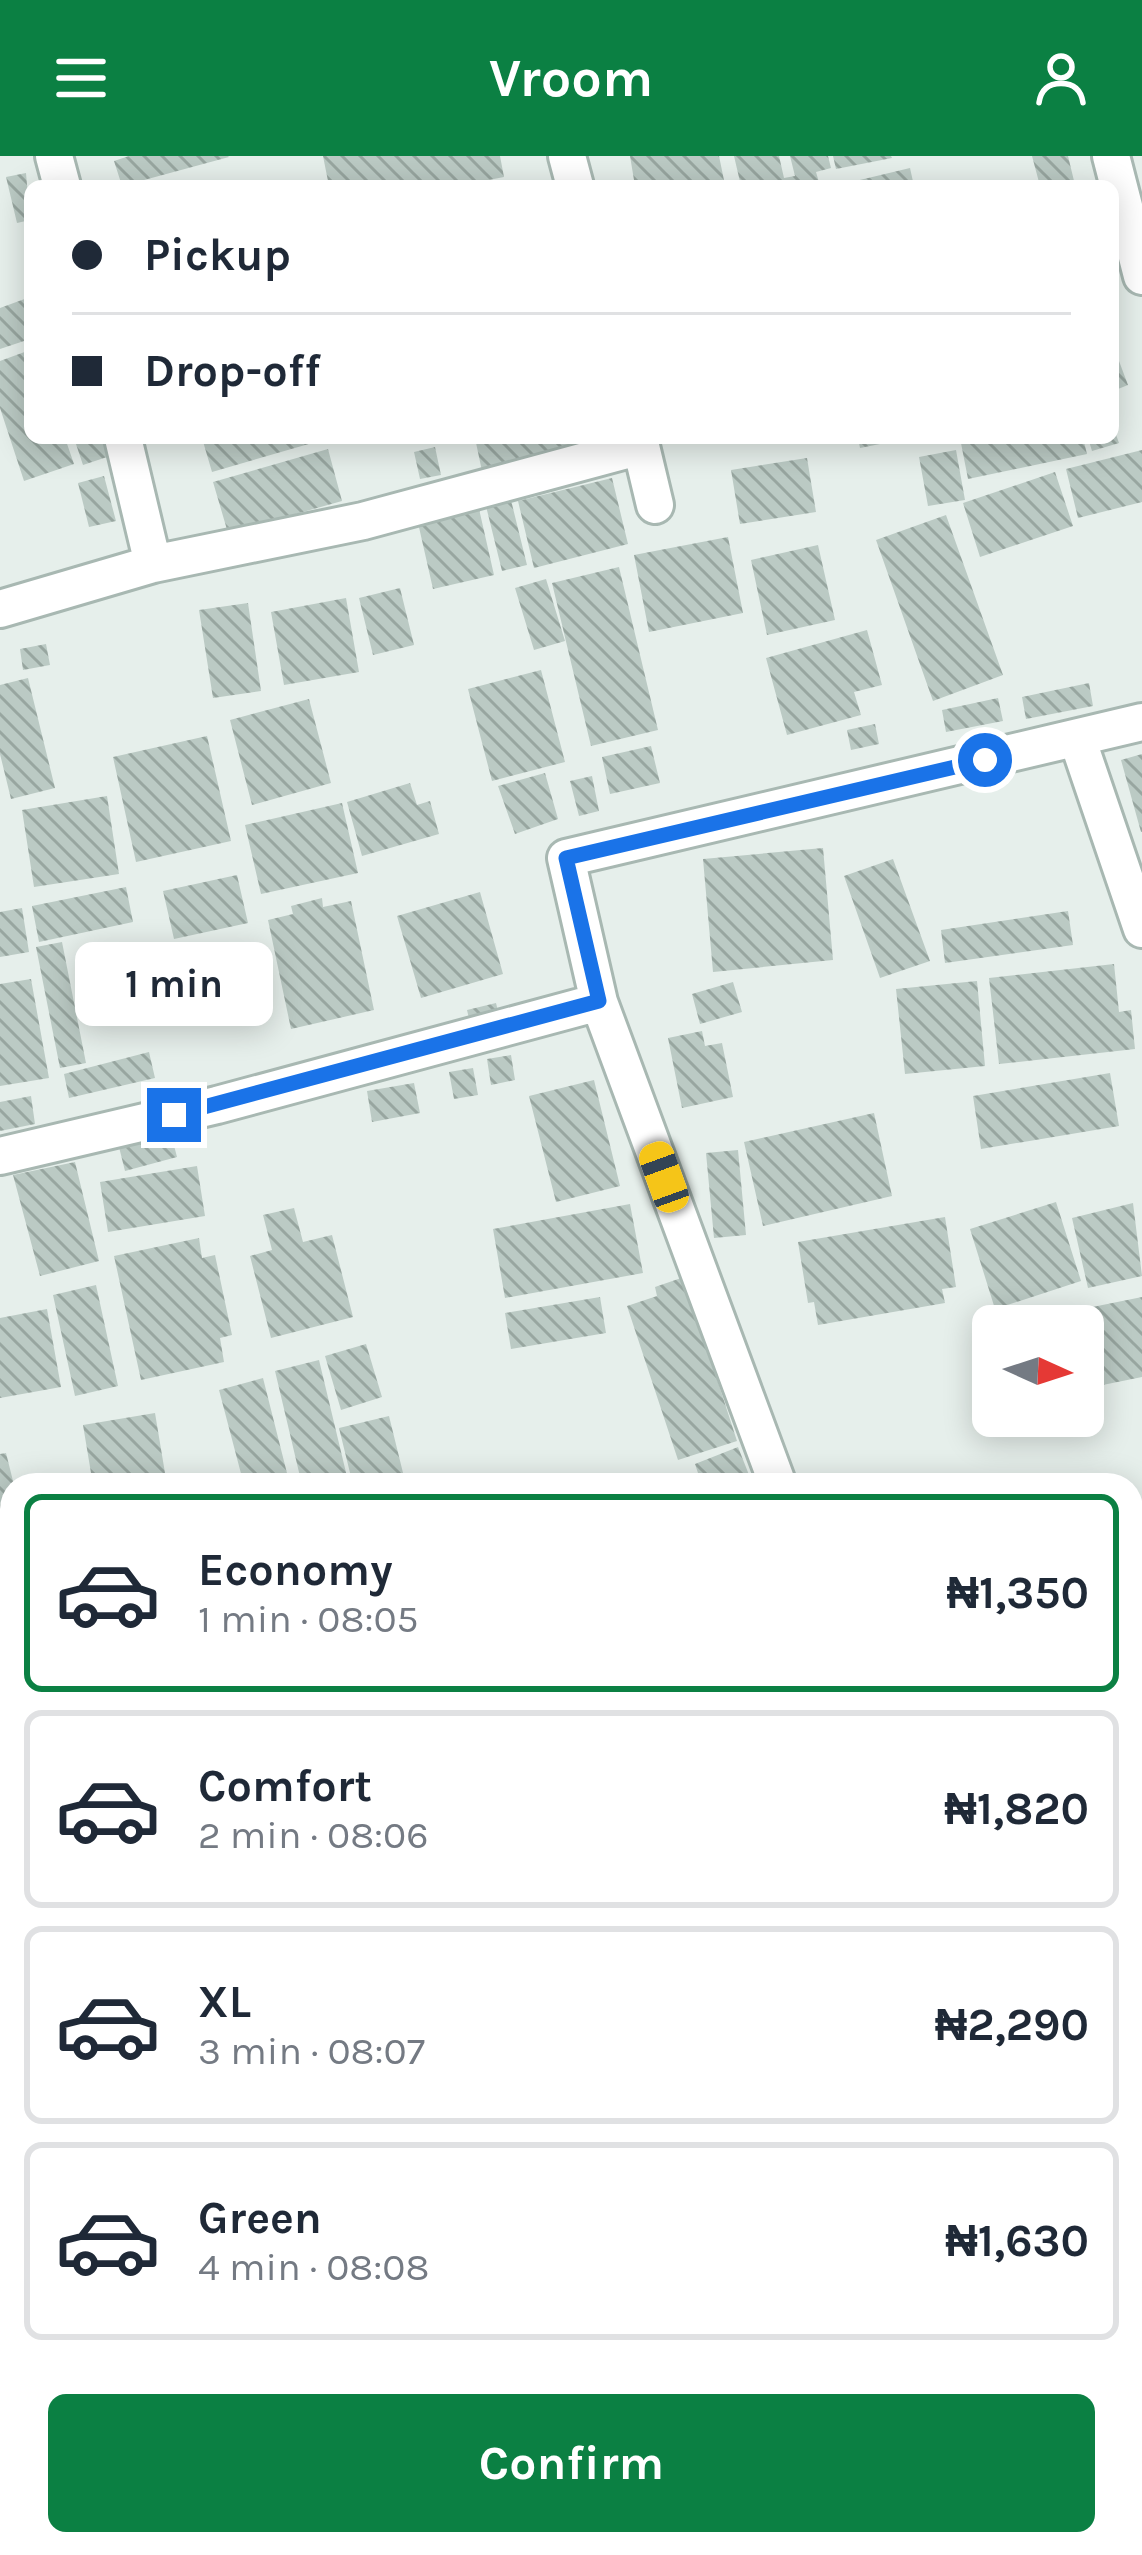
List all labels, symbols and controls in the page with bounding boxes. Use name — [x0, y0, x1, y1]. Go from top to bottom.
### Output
icon: menu — [48, 45, 114, 111]
icon: person — [1028, 45, 1094, 111]
text: Vroom — [489, 46, 653, 110]
text: Pickup — [144, 229, 291, 281]
text: Drop-off — [144, 345, 321, 397]
route start — [958, 733, 1012, 787]
callout: 1 min — [75, 941, 273, 1025]
text: 1 min — [125, 961, 223, 1007]
route end — [147, 1088, 201, 1142]
car — [635, 1137, 693, 1217]
north arrow — [972, 1305, 1104, 1437]
map controls — [972, 1305, 1104, 1437]
icon: car — [54, 1539, 162, 1647]
text: Economy — [198, 1544, 393, 1596]
text: ₦1,350 — [946, 1567, 1089, 1619]
text: 1 min · 08:05 — [198, 1596, 419, 1642]
icon: car — [54, 1755, 162, 1863]
text: Comfort — [198, 1760, 372, 1812]
text: ₦1,820 — [944, 1783, 1089, 1835]
text: 2 min · 08:06 — [198, 1812, 429, 1858]
icon: car — [54, 1971, 162, 2079]
text: XL — [198, 1976, 251, 2028]
text: ₦2,290 — [935, 1999, 1089, 2051]
text: 3 min · 08:07 — [198, 2028, 425, 2074]
icon: car — [54, 2187, 162, 2295]
text: Green — [198, 2192, 322, 2244]
text: ₦1,630 — [945, 2215, 1089, 2267]
text: 4 min · 08:08 — [198, 2244, 429, 2290]
button: Confirm — [48, 2394, 1095, 2532]

